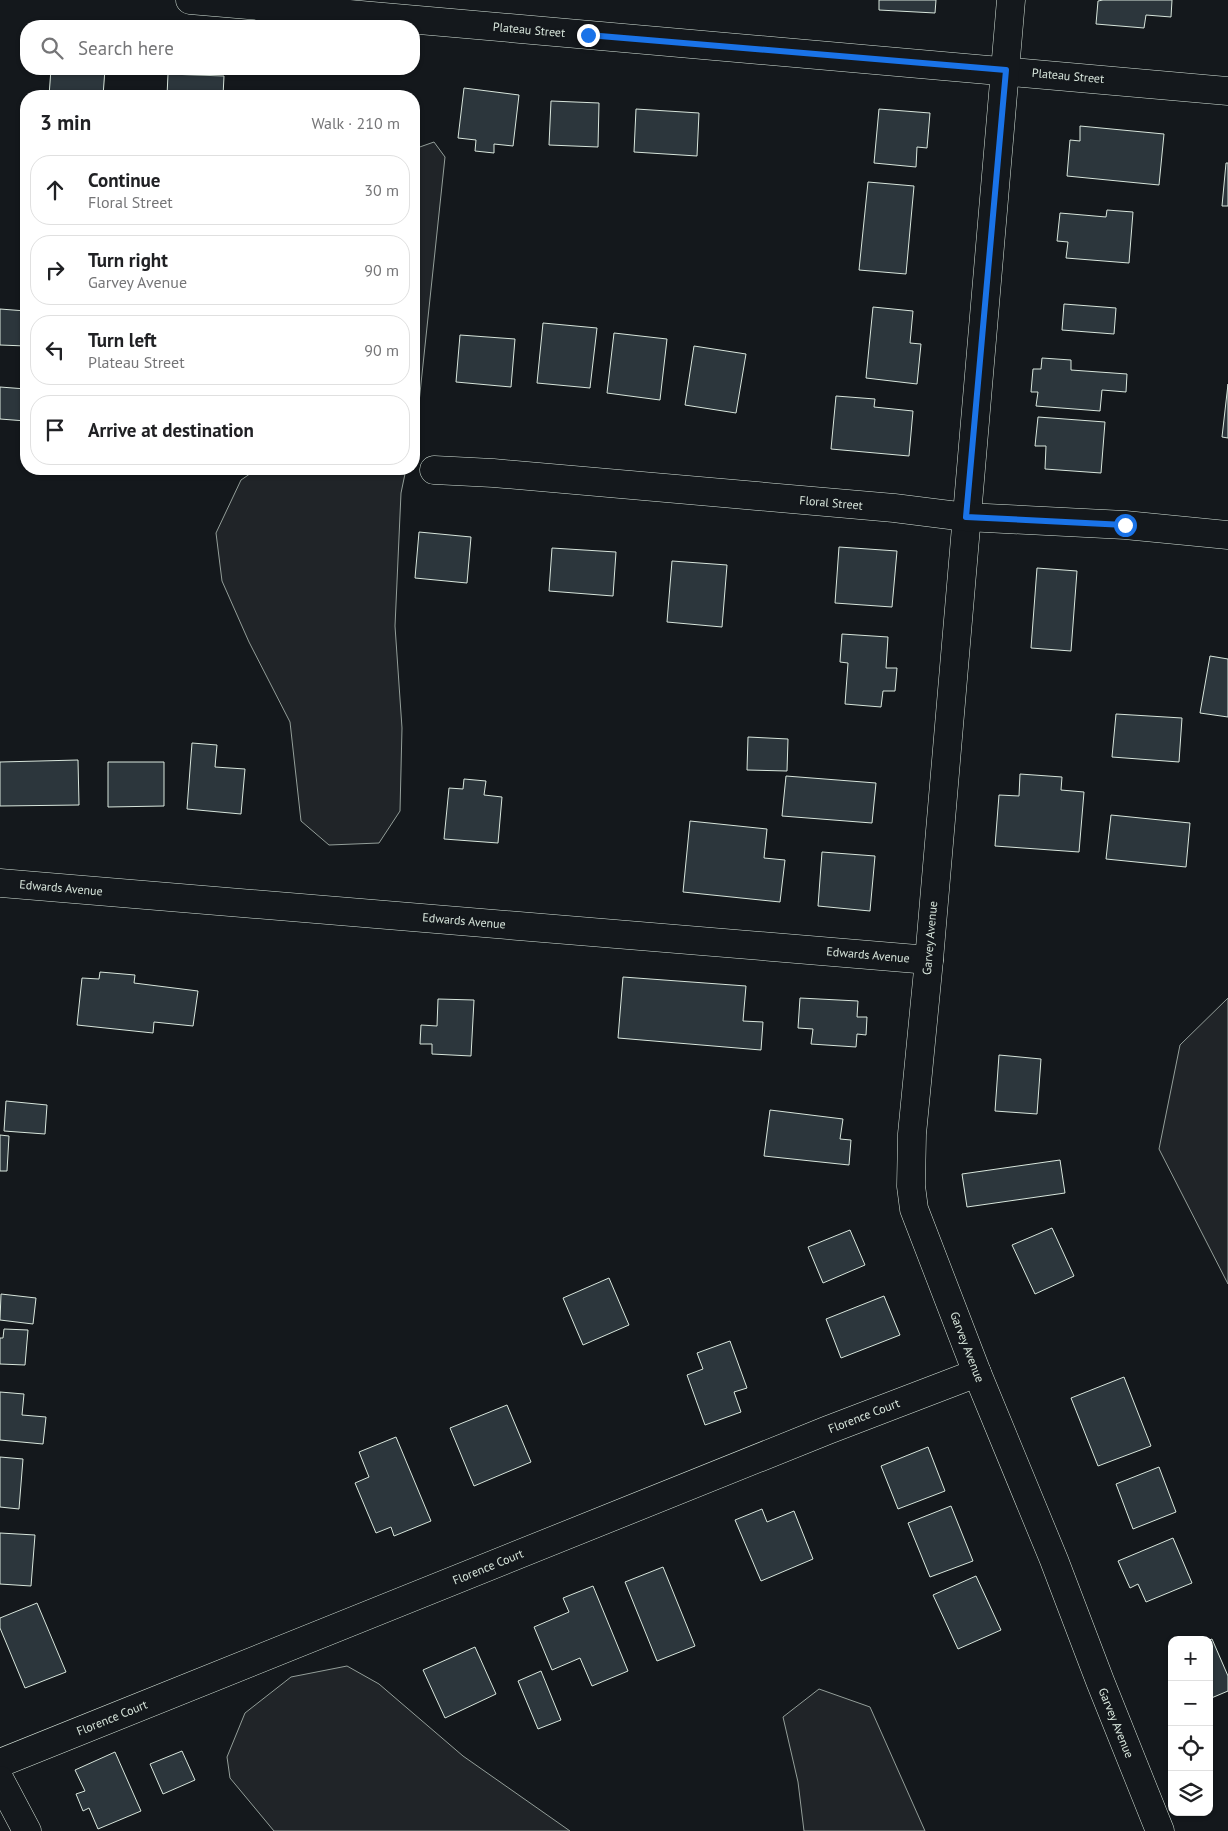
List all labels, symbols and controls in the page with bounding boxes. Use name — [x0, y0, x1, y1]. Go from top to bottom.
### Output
street label: Plateau Street — [492, 19, 566, 40]
search box — [20, 20, 420, 75]
route end — [577, 24, 600, 47]
icon: search — [38, 34, 66, 62]
text: Search here — [78, 36, 174, 60]
street label: Plateau Street — [1031, 65, 1105, 86]
text: 3 min — [40, 109, 91, 136]
text: Walk · 210 m — [311, 113, 400, 133]
text: Continue — [88, 168, 160, 192]
icon: ahead — [41, 176, 69, 204]
text: 30 m — [364, 180, 399, 200]
text: Floral Street — [88, 192, 173, 212]
text: Turn right — [88, 248, 168, 272]
icon: right — [41, 256, 69, 284]
text: 90 m — [364, 260, 399, 280]
text: Garvey Avenue — [88, 272, 187, 292]
text: Turn left — [88, 328, 157, 352]
icon: left — [41, 336, 69, 364]
text: 90 m — [364, 340, 399, 360]
text: Plateau Street — [88, 352, 185, 372]
icon: arrive — [41, 416, 69, 444]
text: Arrive at destination — [88, 418, 254, 442]
street label: Floral Street — [799, 492, 863, 513]
route start — [1114, 514, 1137, 537]
street label: Edwards Avenue — [19, 876, 103, 899]
street label: Garvey Avenue — [919, 900, 940, 976]
street label: Edwards Avenue — [422, 909, 506, 932]
street label: Edwards Avenue — [826, 943, 910, 966]
street label: Garvey Avenue — [947, 1309, 988, 1384]
street label: Florence Court — [826, 1395, 902, 1436]
street label: Florence Court — [450, 1546, 525, 1588]
map controls — [1168, 1636, 1213, 1816]
button: + — [1168, 1636, 1213, 1681]
button: − — [1168, 1681, 1213, 1726]
street label: Garvey Avenue — [1096, 1686, 1137, 1760]
street label: Florence Court — [74, 1697, 149, 1739]
button: locate — [1168, 1726, 1213, 1771]
button: layers — [1168, 1771, 1213, 1816]

